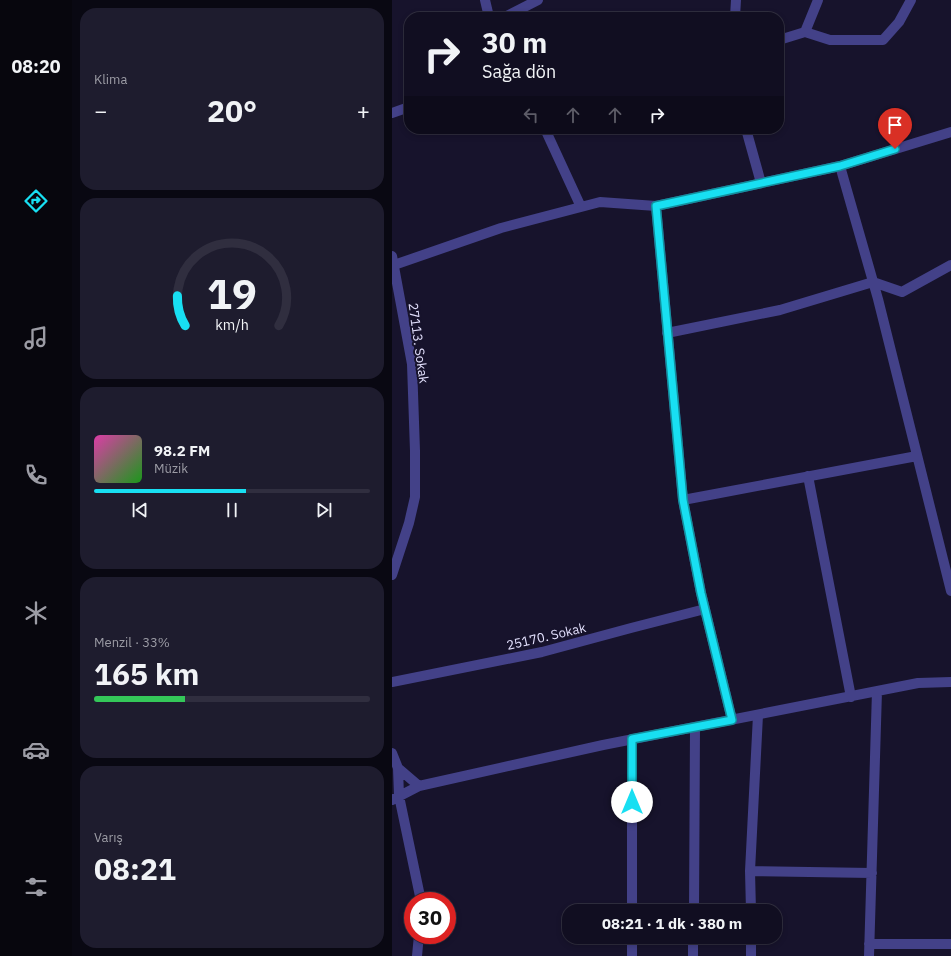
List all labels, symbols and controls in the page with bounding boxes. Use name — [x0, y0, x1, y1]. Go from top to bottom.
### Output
text: 30 m — [482, 24, 547, 61]
icon: right — [416, 28, 468, 80]
text: 08:20 — [11, 55, 61, 78]
text: Sağa dön — [482, 60, 556, 83]
text: Klima — [94, 71, 127, 88]
text: 20° — [207, 91, 257, 130]
text: − — [94, 96, 107, 125]
text: + — [357, 96, 370, 125]
icon: left — [520, 104, 542, 126]
icon: ahead — [562, 104, 584, 126]
icon: ahead — [604, 104, 626, 126]
icon: right — [646, 104, 668, 126]
pin — [878, 108, 912, 149]
icon: arrive — [884, 114, 906, 136]
icon: directions — [22, 187, 50, 215]
text: 19 — [207, 266, 257, 320]
street label: 27113. Sokak — [404, 302, 433, 385]
text: km/h — [215, 315, 249, 334]
icon: music — [22, 324, 50, 352]
text: 98.2 FM — [154, 441, 210, 460]
text: Müzik — [154, 460, 188, 477]
icon: phone — [22, 461, 50, 489]
icon: previous — [129, 499, 151, 521]
icon: pause — [221, 499, 243, 521]
icon: next — [313, 499, 335, 521]
icon: climate — [22, 599, 50, 627]
street label: 25170. Sokak — [505, 619, 588, 654]
text: Menzil · 33% — [94, 634, 170, 651]
text: 165 km — [94, 654, 199, 693]
icon: car — [22, 736, 50, 764]
position arrow — [611, 781, 653, 823]
text: Varış — [94, 829, 123, 846]
text: 08:21 — [94, 849, 176, 888]
icon: filters — [22, 873, 50, 901]
speed limit sign: 30 — [404, 892, 456, 944]
text: 08:21 · 1 dk · 380 m — [602, 914, 742, 933]

